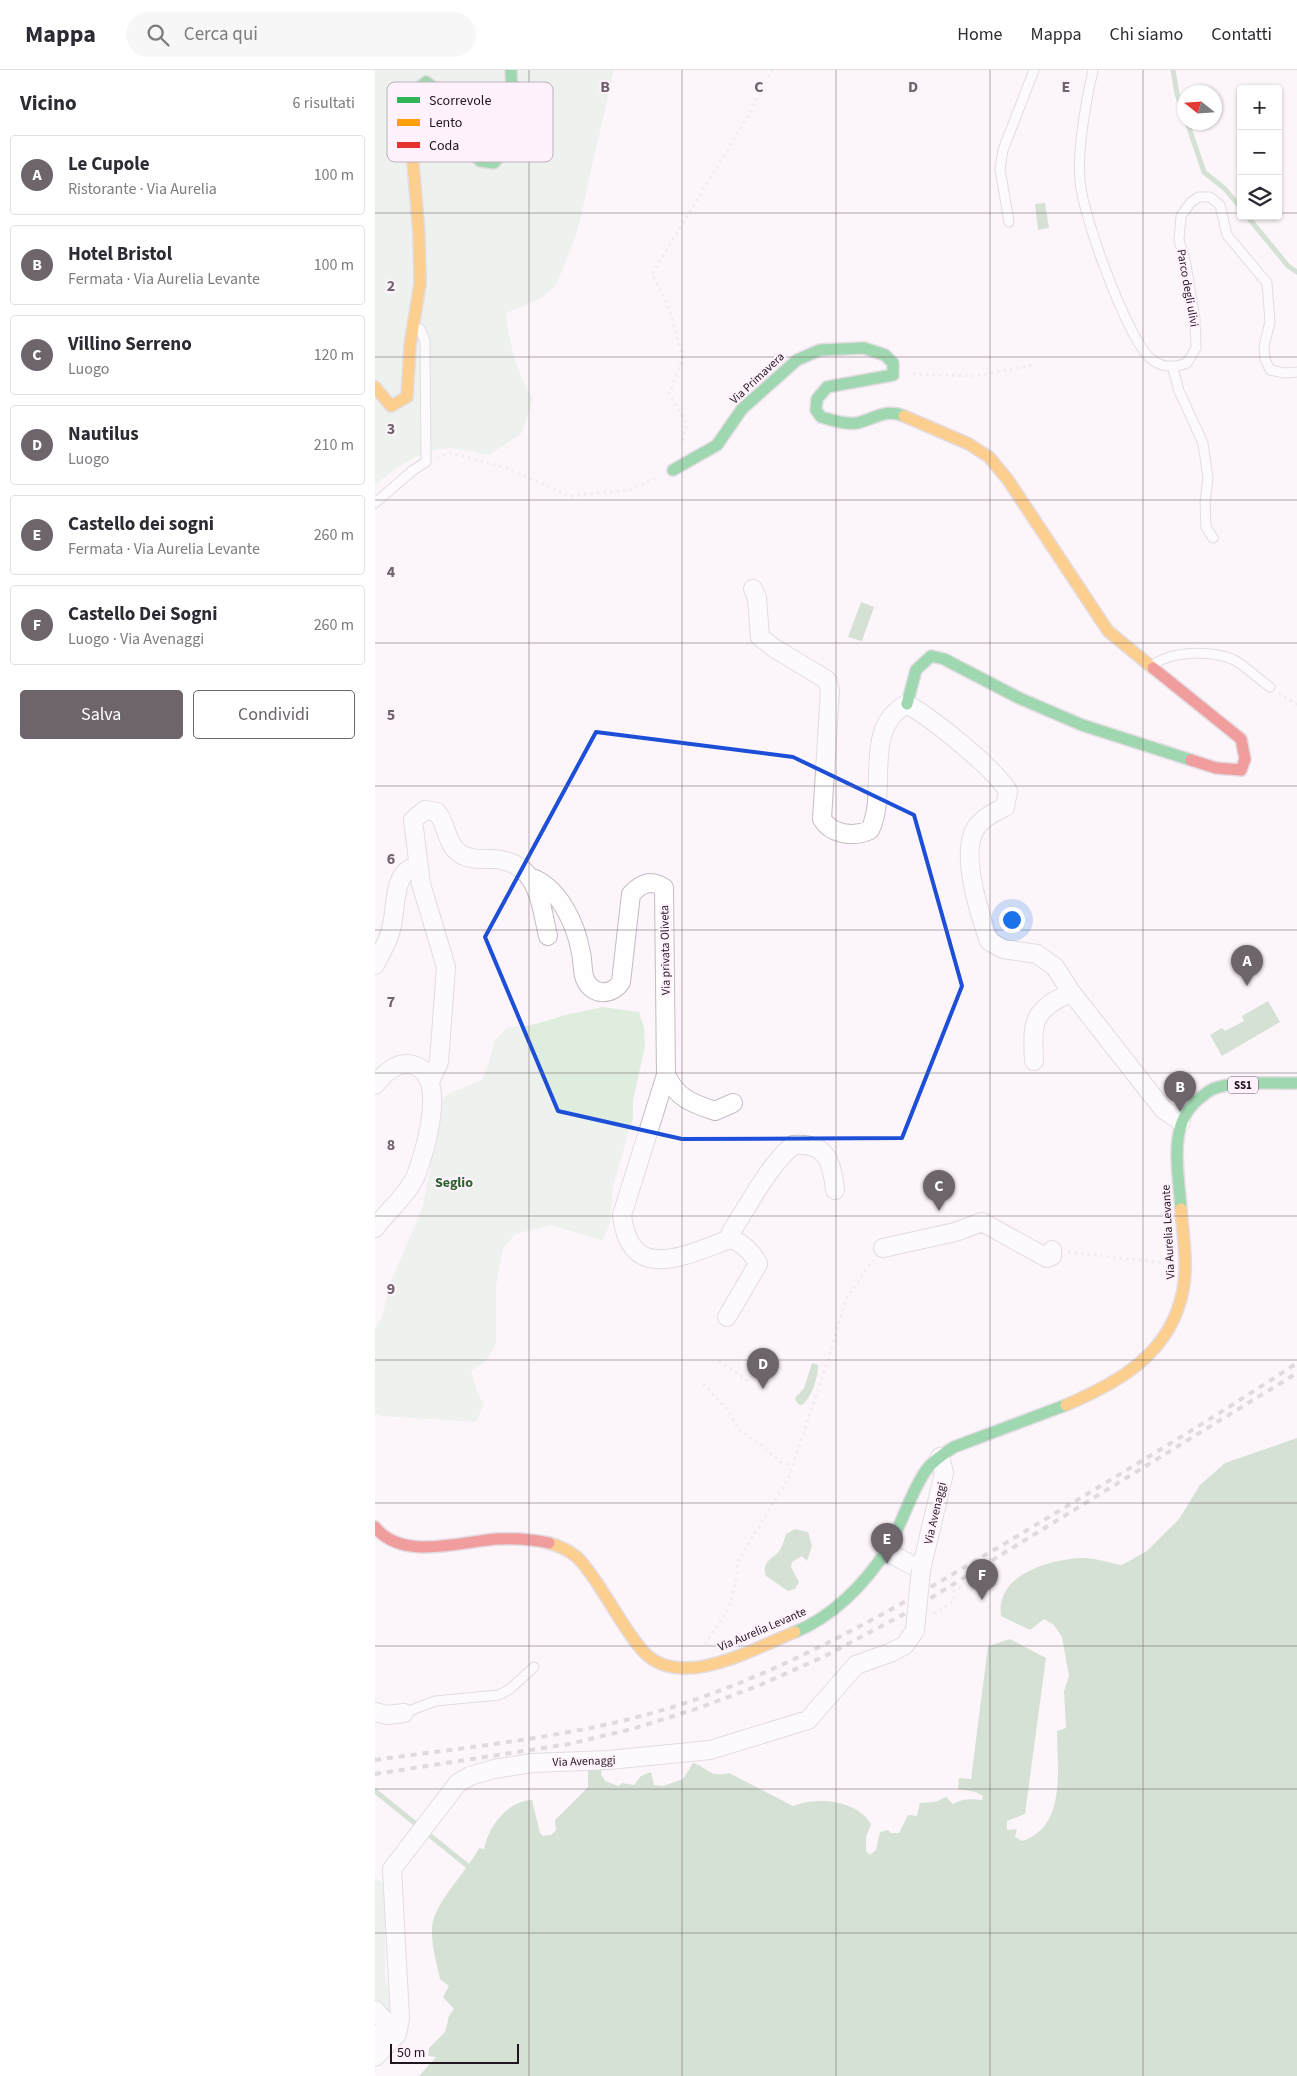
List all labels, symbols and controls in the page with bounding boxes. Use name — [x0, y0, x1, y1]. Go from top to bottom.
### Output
search box — [126, 12, 476, 57]
text: Mappa — [25, 17, 96, 52]
icon: search — [144, 21, 172, 49]
text: Cerca qui — [184, 21, 258, 48]
text: Home — [957, 22, 1003, 47]
text: Mappa — [1031, 22, 1082, 47]
text: Chi siamo — [1110, 22, 1183, 47]
text: Contatti — [1211, 22, 1272, 47]
text: B — [600, 76, 610, 98]
text: C — [754, 76, 764, 98]
text: D — [908, 76, 918, 98]
text: E — [1062, 76, 1070, 98]
legend — [387, 82, 553, 162]
north arrow — [1177, 85, 1222, 130]
map controls — [1237, 85, 1282, 220]
button: + — [1237, 85, 1282, 130]
text: Vicino — [20, 88, 77, 118]
text: Scorrevole — [429, 91, 491, 111]
text: 6 risultati — [293, 92, 355, 114]
text: Lento — [429, 113, 462, 133]
button: − — [1237, 130, 1282, 175]
text: Coda — [429, 136, 459, 156]
text: Le Cupole — [68, 151, 150, 178]
text: A — [32, 164, 42, 186]
text: 100 m — [314, 164, 354, 186]
button: layers — [1237, 175, 1282, 220]
text: Ristorante · Via Aurelia — [68, 178, 217, 200]
text: Hotel Bristol — [68, 241, 172, 268]
street label: Parco degli ulivi — [1172, 248, 1203, 328]
text: B — [32, 254, 42, 276]
text: 100 m — [314, 254, 354, 276]
text: Fermata · Via Aurelia Levante — [68, 268, 260, 290]
text: 2 — [387, 275, 395, 297]
text: Villino Serreno — [68, 331, 192, 358]
text: C — [32, 344, 42, 366]
text: 120 m — [314, 344, 354, 366]
street label: Via Primavera — [726, 349, 788, 408]
text: Luogo — [68, 358, 110, 380]
text: 3 — [387, 418, 395, 440]
text: Nautilus — [68, 421, 139, 448]
text: D — [32, 434, 42, 456]
text: 210 m — [314, 434, 354, 456]
text: Luogo — [68, 448, 110, 470]
text: Castello dei sogni — [68, 511, 214, 538]
text: E — [33, 524, 41, 546]
text: 260 m — [314, 524, 354, 546]
text: Fermata · Via Aurelia Levante — [68, 538, 260, 560]
text: 4 — [387, 561, 396, 583]
text: Castello Dei Sogni — [68, 601, 217, 628]
text: F — [33, 614, 41, 636]
text: 260 m — [314, 614, 354, 636]
text: Luogo · Via Avenaggi — [68, 628, 204, 650]
button: Salva — [20, 690, 183, 739]
button: Condividi — [193, 690, 355, 739]
text: 5 — [387, 704, 395, 726]
text: 6 — [387, 848, 395, 870]
street label: Via privata Oliveta — [656, 905, 675, 995]
your location — [999, 907, 1025, 933]
pin: A — [1231, 945, 1263, 986]
text: 7 — [387, 991, 395, 1013]
pin: B — [1164, 1071, 1196, 1112]
road number: SS1 — [1228, 1076, 1258, 1094]
text: 8 — [387, 1134, 395, 1156]
pin: C — [923, 1170, 955, 1211]
district label: Seglio — [435, 1173, 473, 1193]
street label: Via Aurelia Levante — [1158, 1184, 1179, 1280]
text: 9 — [387, 1278, 395, 1300]
pin: D — [747, 1348, 779, 1389]
street label: Via Avenaggi — [920, 1480, 951, 1546]
pin: E — [871, 1523, 903, 1564]
pin: F — [966, 1559, 998, 1600]
street label: Via Aurelia Levante — [715, 1603, 809, 1656]
street label: Via Avenaggi — [552, 1752, 616, 1771]
scale bar — [390, 2041, 519, 2064]
text: 50 m — [397, 2043, 425, 2063]

